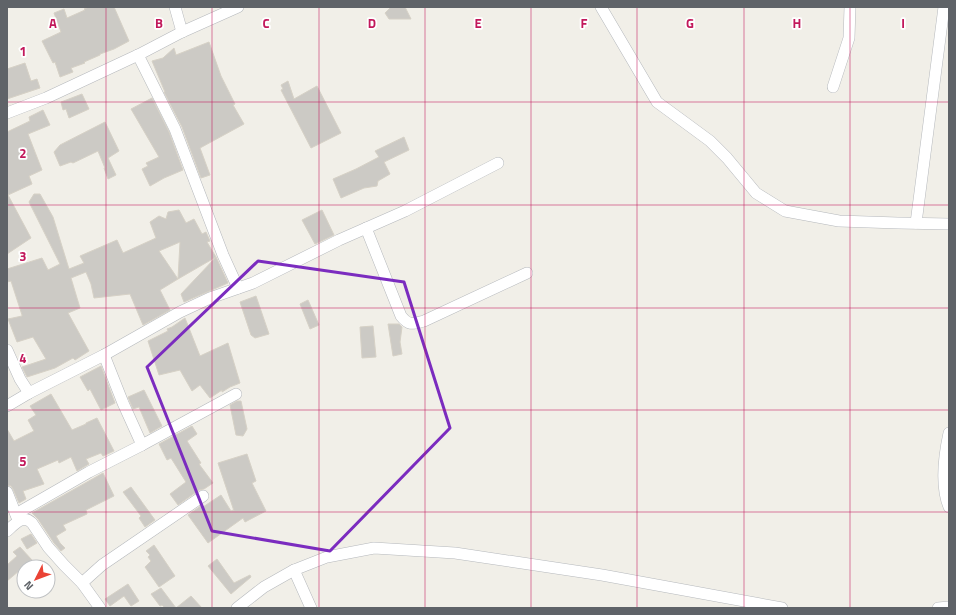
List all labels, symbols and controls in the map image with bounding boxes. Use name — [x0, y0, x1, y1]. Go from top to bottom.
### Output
text: A — [49, 13, 57, 33]
text: B — [155, 13, 163, 33]
text: C — [262, 13, 270, 33]
text: D — [368, 13, 376, 33]
text: E — [474, 13, 482, 33]
text: F — [581, 13, 588, 33]
text: G — [686, 13, 694, 33]
text: H — [793, 13, 801, 33]
text: I — [901, 13, 905, 33]
text: 1 — [19, 41, 27, 61]
text: 2 — [19, 143, 27, 163]
text: 3 — [19, 246, 27, 266]
text: 4 — [19, 348, 27, 368]
text: 5 — [19, 451, 27, 471]
north arrow — [16, 559, 56, 599]
text: N — [20, 578, 37, 594]

